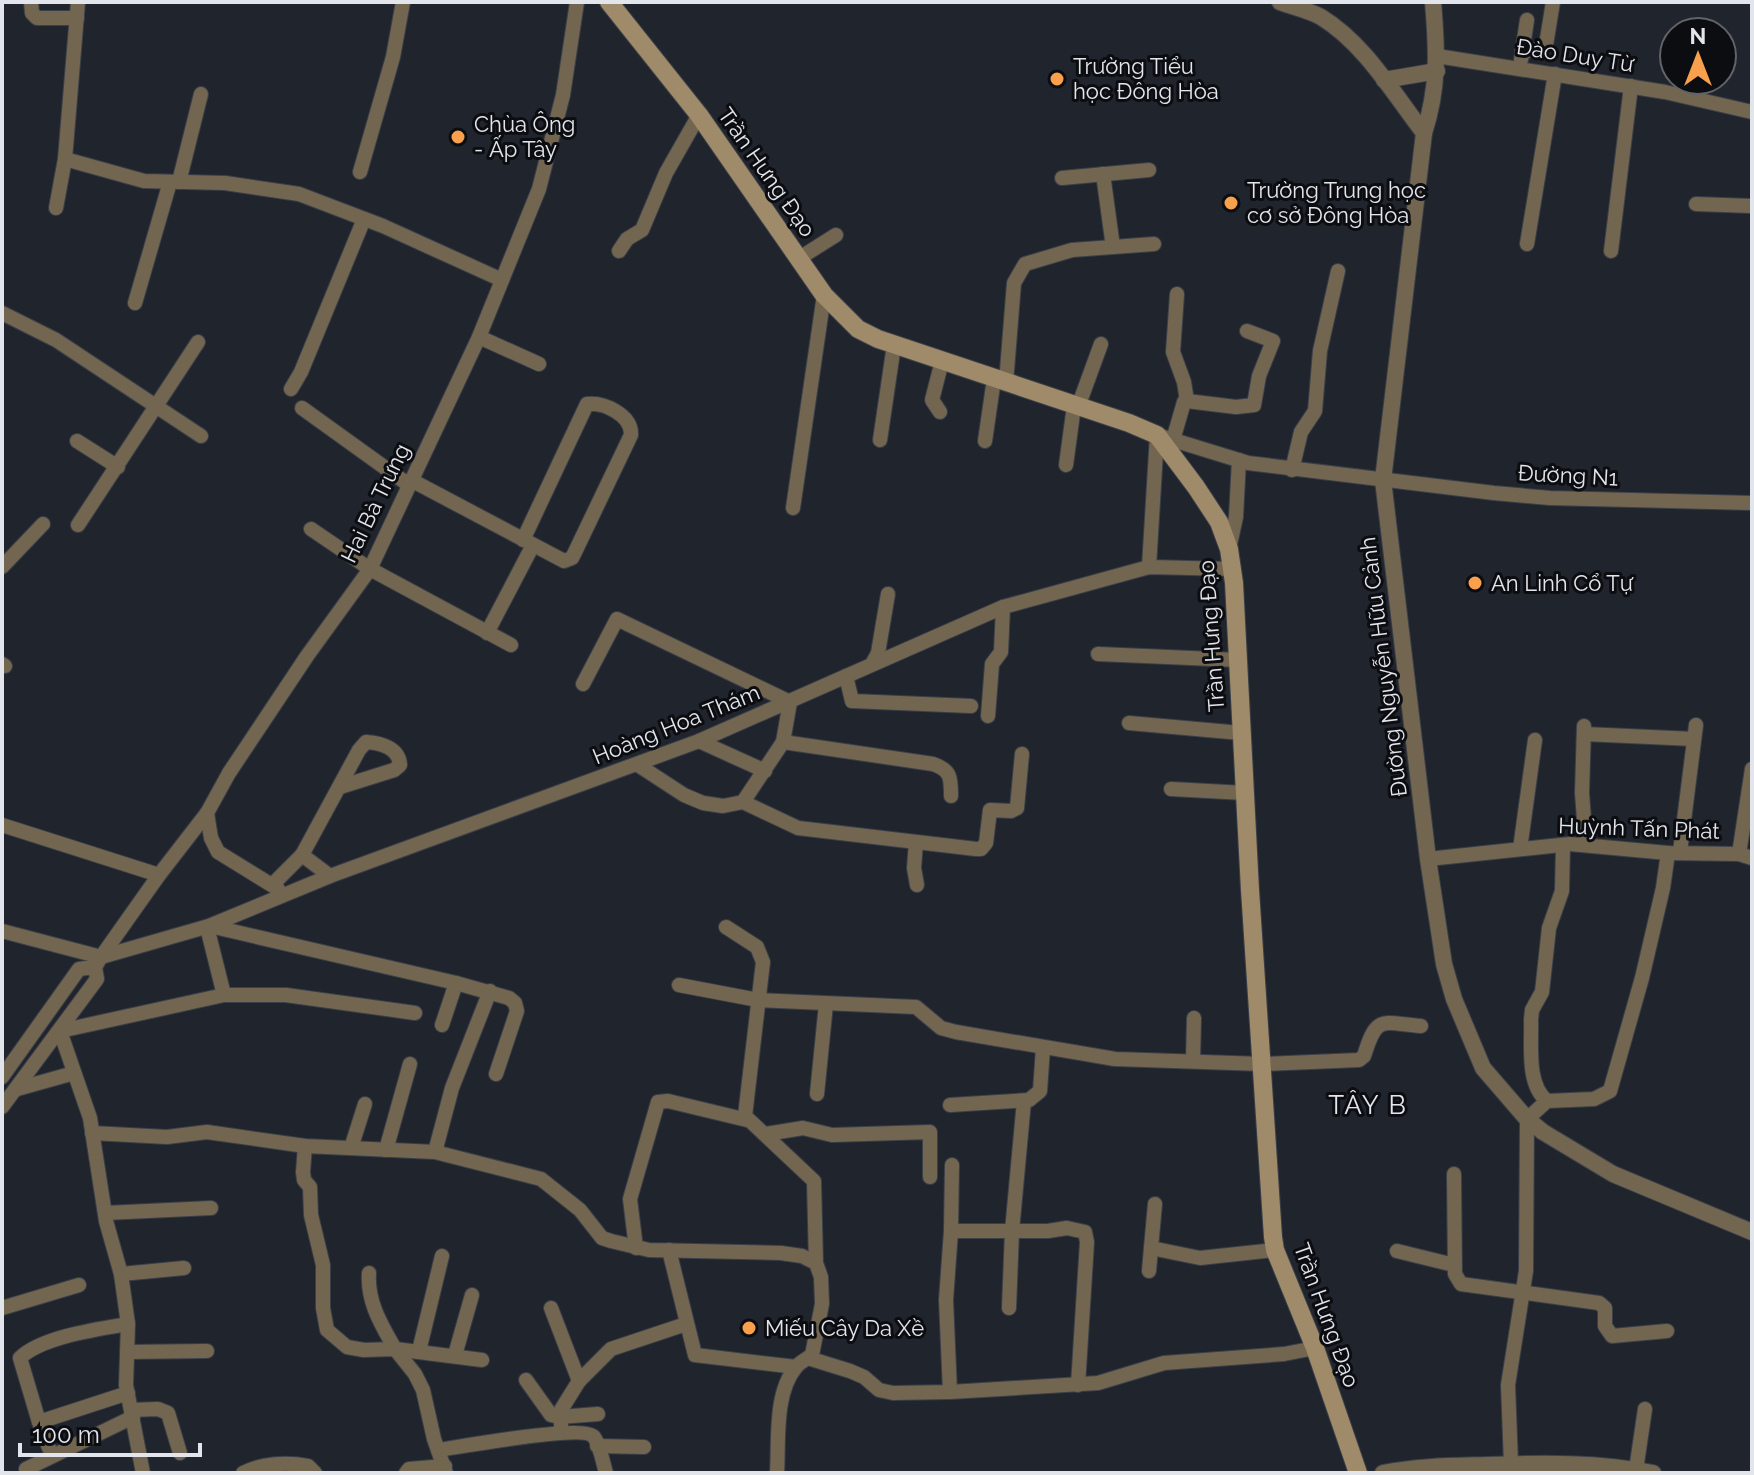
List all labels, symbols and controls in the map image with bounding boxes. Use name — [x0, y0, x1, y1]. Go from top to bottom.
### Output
north arrow — [1658, 16, 1738, 96]
text: N — [1690, 23, 1706, 49]
street label: Đào Duy Từ — [1515, 33, 1636, 77]
place label: Trường Tiểu học Đông Hòa — [1073, 53, 1219, 104]
marker: Trường Tiểu học Đông Hòa — [1048, 70, 1066, 88]
street label: Trần Hưng Đạo — [713, 102, 821, 242]
place label: Chùa Ông - Ấp Tây — [474, 111, 575, 162]
marker: Chùa Ông - Ấp Tây — [449, 128, 467, 146]
place label: Trường Trung học cơ sở Đông Hòa — [1247, 177, 1426, 228]
marker: Trường Trung học cơ sở Đông Hòa — [1222, 194, 1240, 212]
street label: Hai Bà Trưng — [335, 439, 415, 567]
street label: Đường N1 — [1517, 459, 1619, 491]
street label: Đường Nguyễn Hữu Cảnh — [1354, 536, 1412, 798]
street label: Trần Hưng Đạo — [1193, 559, 1229, 713]
place label: An Linh Cổ Tự — [1491, 570, 1634, 596]
marker: An Linh Cổ Tự — [1466, 574, 1484, 592]
street label: Hoàng Hoa Thám — [589, 679, 763, 769]
street label: Huỳnh Tấn Phát — [1558, 812, 1721, 844]
district label: TÂY B — [1328, 1090, 1408, 1120]
street label: Trần Hưng Đạo — [1289, 1239, 1365, 1391]
place label: Miếu Cây Da Xề — [765, 1315, 924, 1341]
marker: Miếu Cây Da Xề — [740, 1319, 758, 1337]
scale bar — [20, 1407, 200, 1457]
text: 100 m — [32, 1420, 100, 1449]

